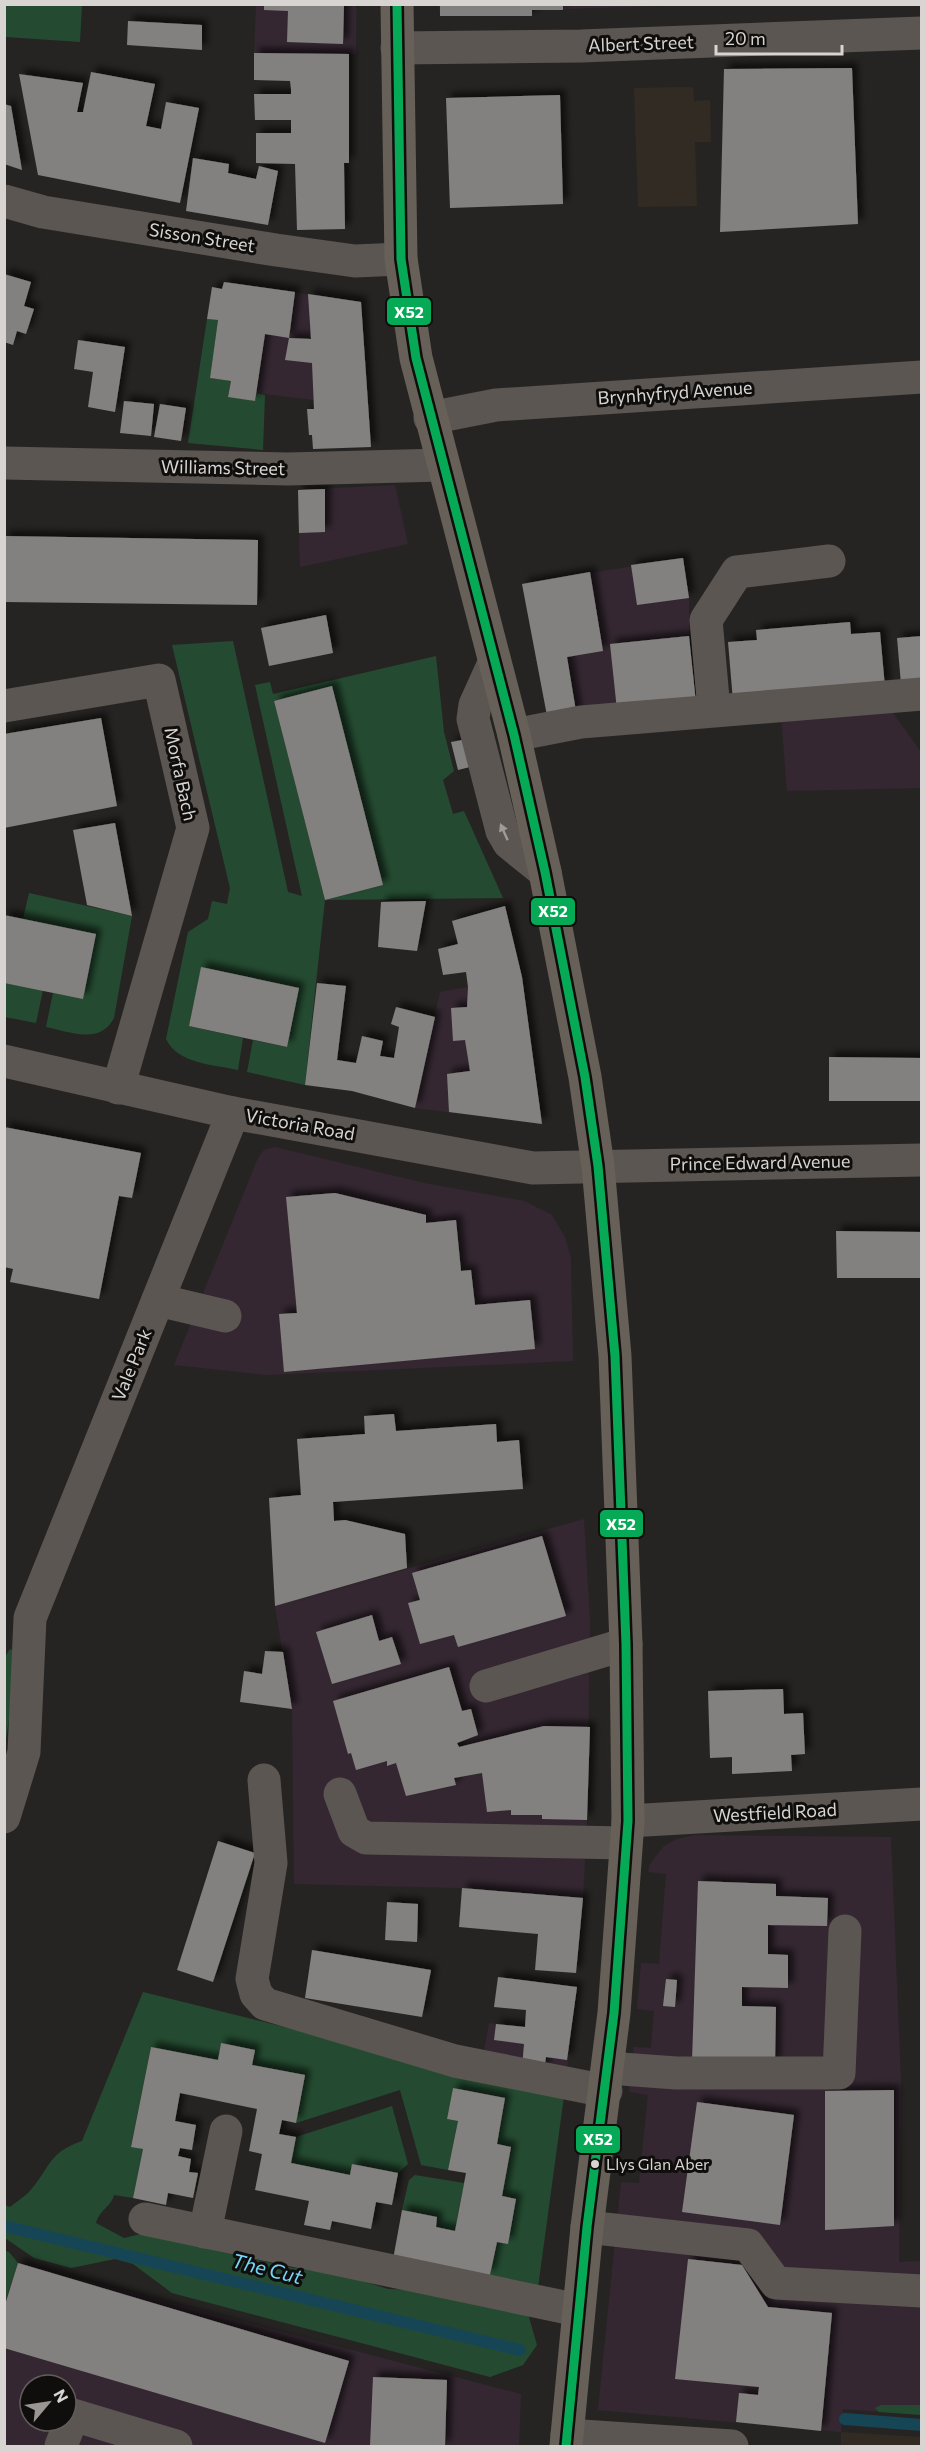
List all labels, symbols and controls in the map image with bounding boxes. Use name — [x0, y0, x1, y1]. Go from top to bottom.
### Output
scale bar — [716, 18, 842, 56]
text: 20 m — [725, 27, 766, 49]
street label: Albert Street — [588, 30, 694, 56]
street label: Sisson Street — [148, 218, 257, 256]
line badge: X52 — [386, 297, 432, 326]
text: X52 — [394, 302, 424, 321]
street label: Brynhyfryd Avenue — [597, 376, 753, 408]
street label: Williams Street — [161, 455, 285, 479]
street label: Morfa Bach — [160, 725, 202, 823]
one-way arrow — [499, 822, 509, 840]
line badge: X52 — [530, 897, 576, 926]
text: X52 — [538, 901, 568, 920]
street label: Victoria Road — [244, 1104, 357, 1144]
street label: Prince Edward Avenue — [669, 1149, 851, 1175]
street label: Vale Park — [107, 1325, 156, 1404]
line badge: X52 — [599, 1509, 644, 1538]
text: X52 — [606, 1514, 636, 1533]
street label: Westfield Road — [713, 1798, 837, 1826]
line badge: X52 — [575, 2125, 621, 2154]
text: X52 — [583, 2129, 613, 2148]
place label: Llys Glan Aber — [606, 2154, 710, 2173]
marker: Llys Glan Aber — [589, 2158, 601, 2170]
water label: The Cut — [230, 2248, 306, 2289]
north arrow — [18, 2373, 78, 2433]
text: N — [50, 2386, 73, 2405]

